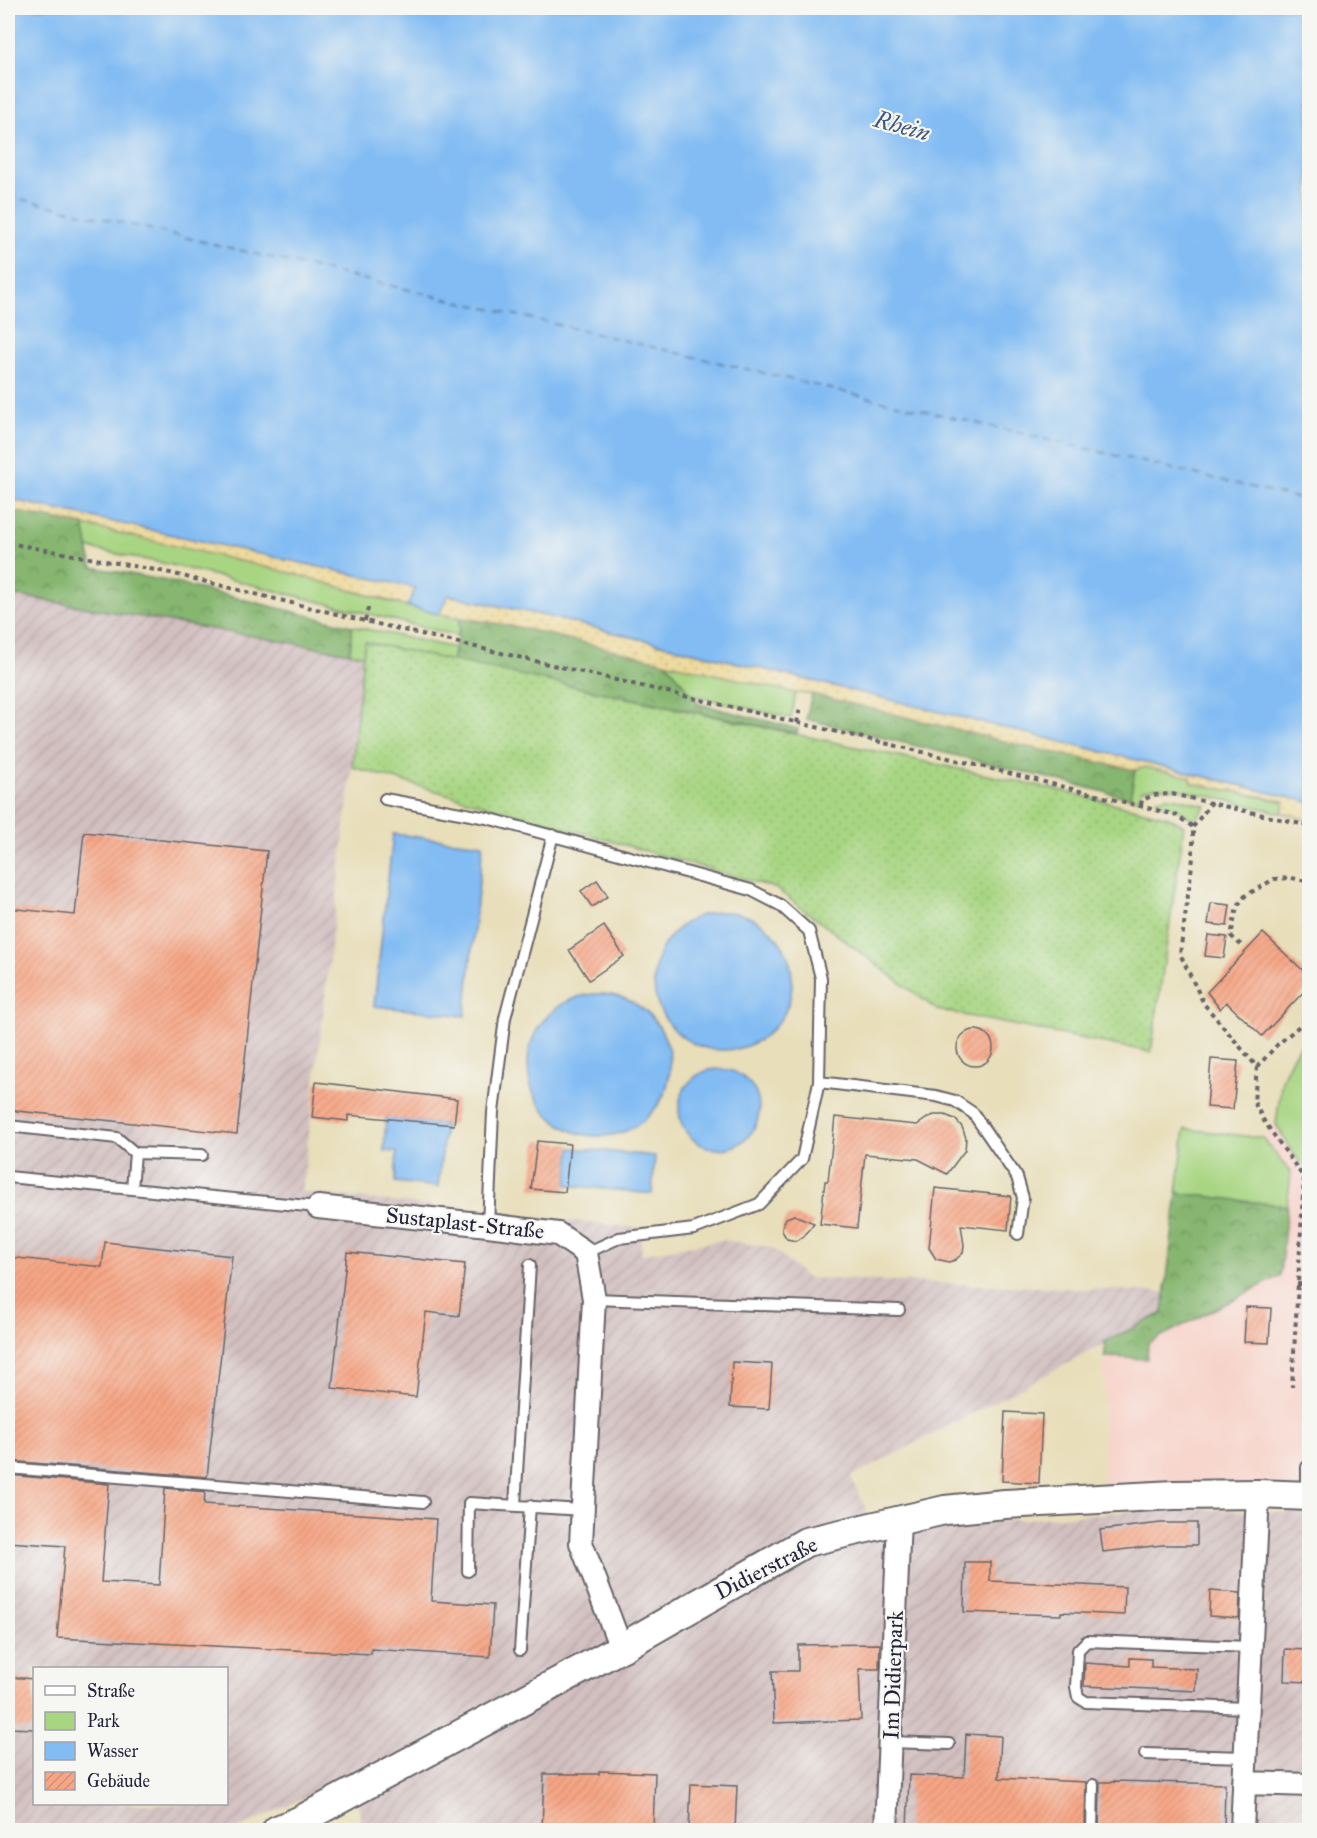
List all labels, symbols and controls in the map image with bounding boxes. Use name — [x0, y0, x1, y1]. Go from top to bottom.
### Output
water label: Rhein — [870, 103, 934, 148]
street label: Sustaplast-Straße — [385, 1201, 545, 1245]
street label: Didierstraße — [710, 1531, 822, 1605]
street label: Im Didierpark — [877, 1609, 909, 1740]
legend — [33, 1667, 228, 1805]
text: Straße — [87, 1680, 135, 1702]
text: Park — [87, 1710, 120, 1732]
text: Wasser — [87, 1740, 138, 1762]
text: Gebäude — [87, 1770, 150, 1792]

